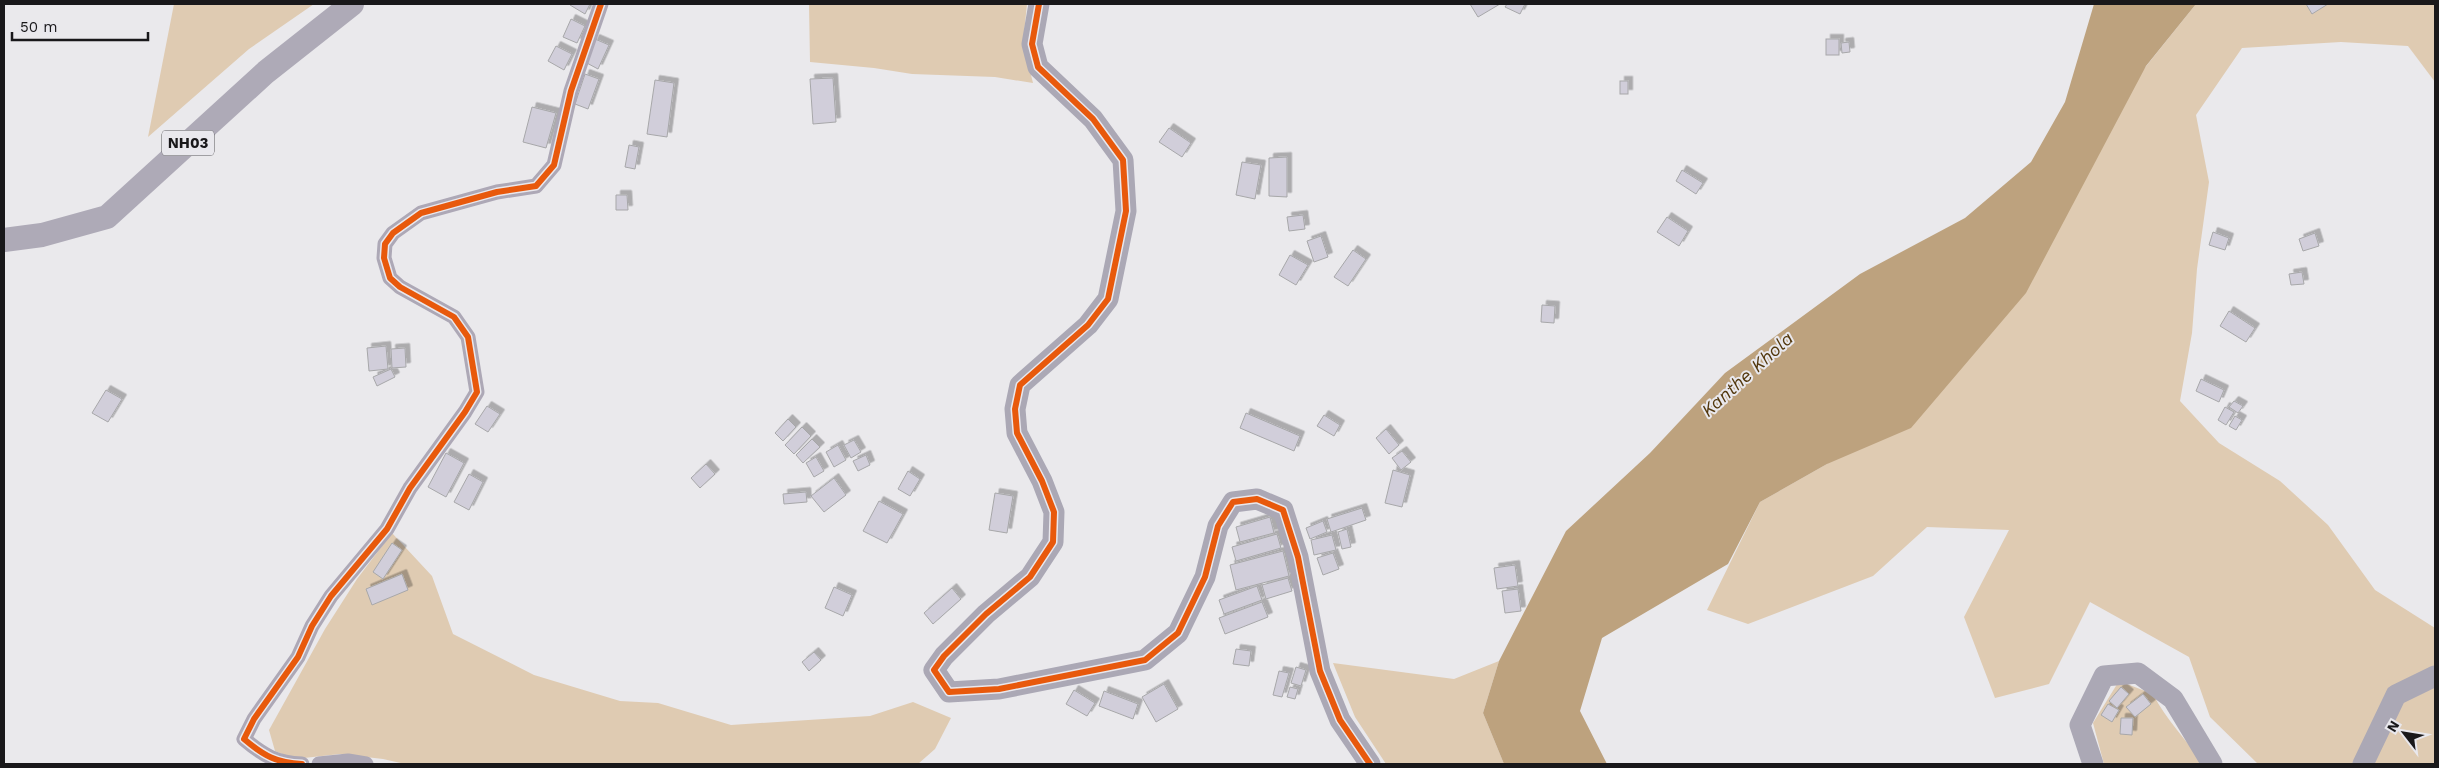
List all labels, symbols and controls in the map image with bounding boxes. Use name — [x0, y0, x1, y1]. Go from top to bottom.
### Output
scale bar — [12, 10, 149, 42]
text: 50 m — [20, 18, 57, 36]
road number: NH03 — [162, 130, 214, 156]
water label: Kanthe Khola — [1697, 327, 1797, 421]
north arrow — [2379, 708, 2429, 758]
text: N — [2383, 718, 2402, 735]

